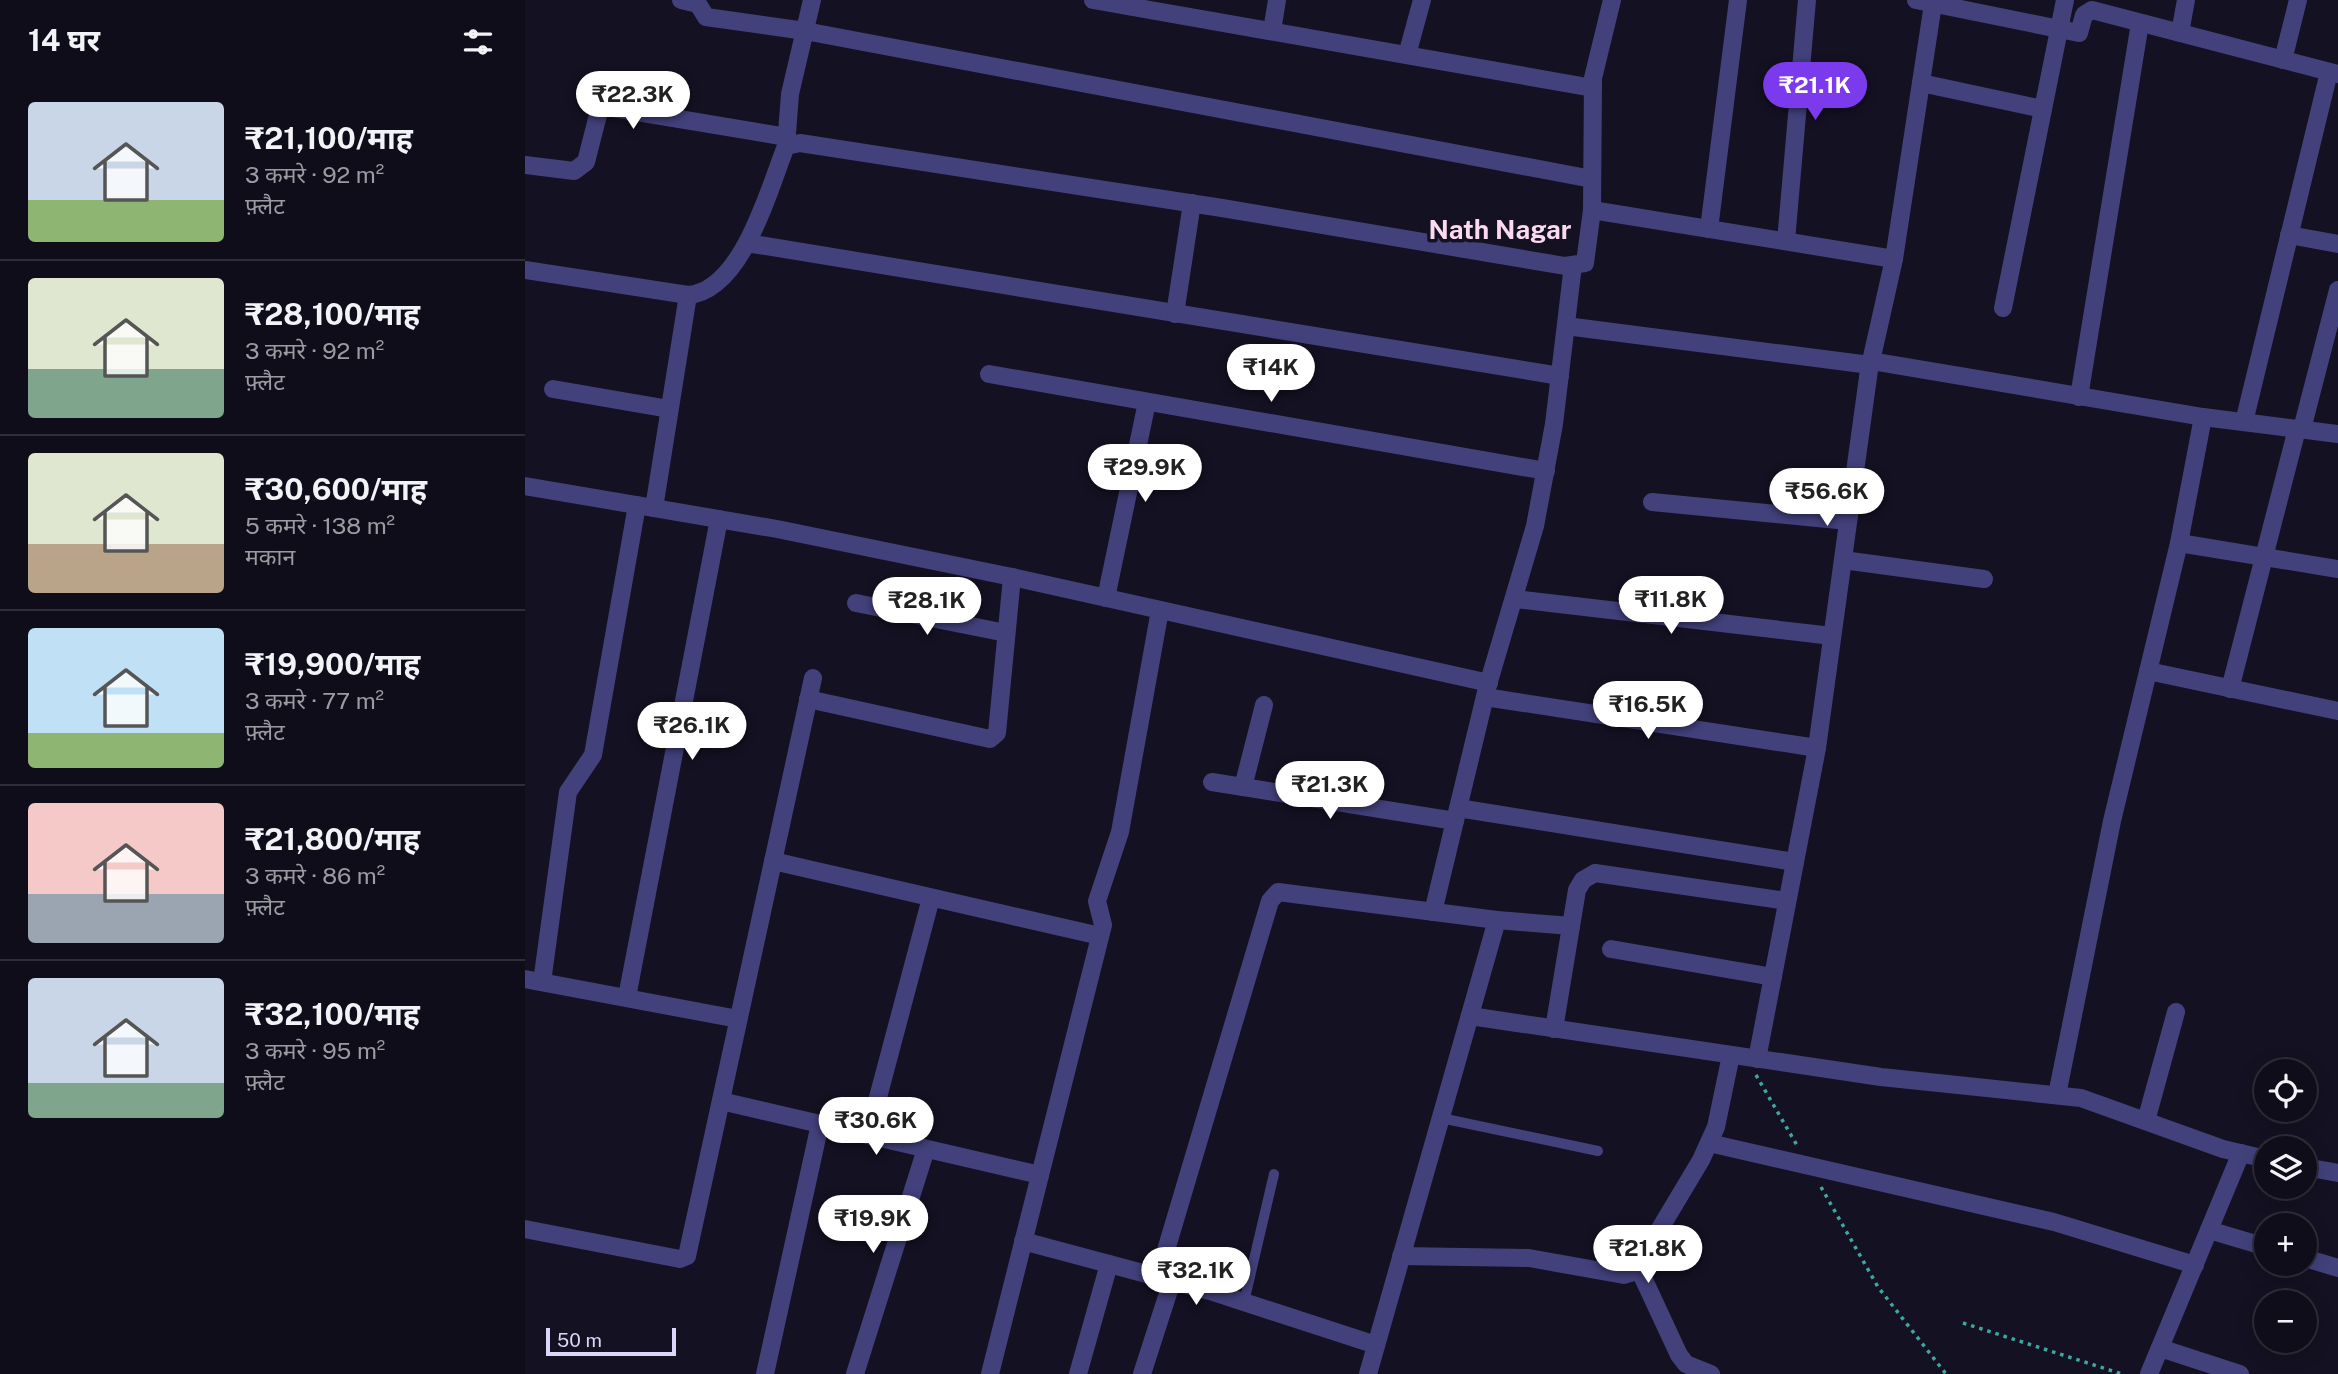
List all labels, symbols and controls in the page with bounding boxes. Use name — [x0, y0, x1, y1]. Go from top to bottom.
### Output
text: 14 घर — [28, 22, 100, 58]
icon: filters — [459, 23, 497, 61]
pin: ₹21.1K — [1758, 62, 1872, 122]
text: ₹21.1K — [1779, 71, 1851, 98]
pin: ₹22.3K — [576, 72, 690, 131]
text: ₹22.3K — [592, 80, 674, 107]
text: ₹21,100/माह — [245, 120, 413, 156]
icon: home — [84, 130, 168, 214]
text: 3 कमरे · 92 m² — [245, 161, 384, 188]
text: फ़्लैट — [245, 192, 285, 219]
district label: Nath Nagar — [1428, 214, 1572, 245]
text: ₹28,100/माह — [245, 296, 420, 332]
icon: home — [84, 306, 168, 390]
text: 3 कमरे · 92 m² — [245, 337, 384, 364]
pin: ₹14K — [1230, 344, 1312, 404]
text: ₹14K — [1243, 353, 1299, 380]
text: फ़्लैट — [245, 368, 285, 395]
pin: ₹29.9K — [1088, 444, 1202, 504]
text: ₹29.9K — [1104, 453, 1186, 480]
pin: ₹56.6K — [1770, 468, 1884, 528]
text: ₹30,600/माह — [245, 471, 427, 507]
text: ₹56.6K — [1785, 477, 1869, 504]
icon: home — [84, 481, 168, 565]
text: 5 कमरे · 138 m² — [245, 512, 395, 539]
text: मकान — [245, 543, 295, 570]
pin: ₹11.8K — [1614, 576, 1728, 636]
pin: ₹28.1K — [870, 578, 984, 637]
text: ₹11.8K — [1635, 585, 1707, 612]
text: ₹28.1K — [888, 586, 966, 613]
text: ₹19,900/माह — [245, 646, 420, 682]
icon: home — [84, 656, 168, 740]
pin: ₹16.5K — [1591, 682, 1705, 741]
text: 3 कमरे · 77 m² — [245, 687, 384, 714]
text: ₹16.5K — [1609, 690, 1687, 717]
pin: ₹26.1K — [635, 702, 749, 762]
text: ₹26.1K — [653, 711, 731, 738]
text: फ़्लैट — [245, 718, 285, 745]
pin: ₹21.3K — [1273, 762, 1387, 821]
text: ₹21.3K — [1291, 770, 1369, 797]
text: ₹21,800/माह — [245, 821, 420, 857]
icon: home — [84, 831, 168, 915]
text: 3 कमरे · 86 m² — [245, 862, 385, 889]
text: फ़्लैट — [245, 893, 285, 920]
text: ₹32,100/माह — [245, 996, 420, 1032]
icon: home — [84, 1006, 168, 1090]
text: 3 कमरे · 95 m² — [245, 1037, 385, 1064]
map controls — [2254, 1059, 2317, 1353]
button: locate — [2254, 1059, 2317, 1122]
text: फ़्लैट — [245, 1068, 285, 1095]
pin: ₹30.6K — [819, 1098, 933, 1157]
text: ₹30.6K — [835, 1106, 917, 1133]
button: layers — [2254, 1136, 2317, 1199]
pin: ₹19.9K — [816, 1196, 930, 1255]
text: ₹19.9K — [834, 1204, 912, 1231]
button: + — [2254, 1213, 2317, 1276]
pin: ₹21.8K — [1591, 1226, 1705, 1285]
text: ₹21.8K — [1609, 1234, 1687, 1261]
pin: ₹32.1K — [1139, 1248, 1253, 1307]
text: ₹32.1K — [1157, 1256, 1235, 1283]
button: − — [2254, 1290, 2317, 1353]
scale bar — [546, 1325, 675, 1357]
text: 50 m — [557, 1329, 602, 1351]

